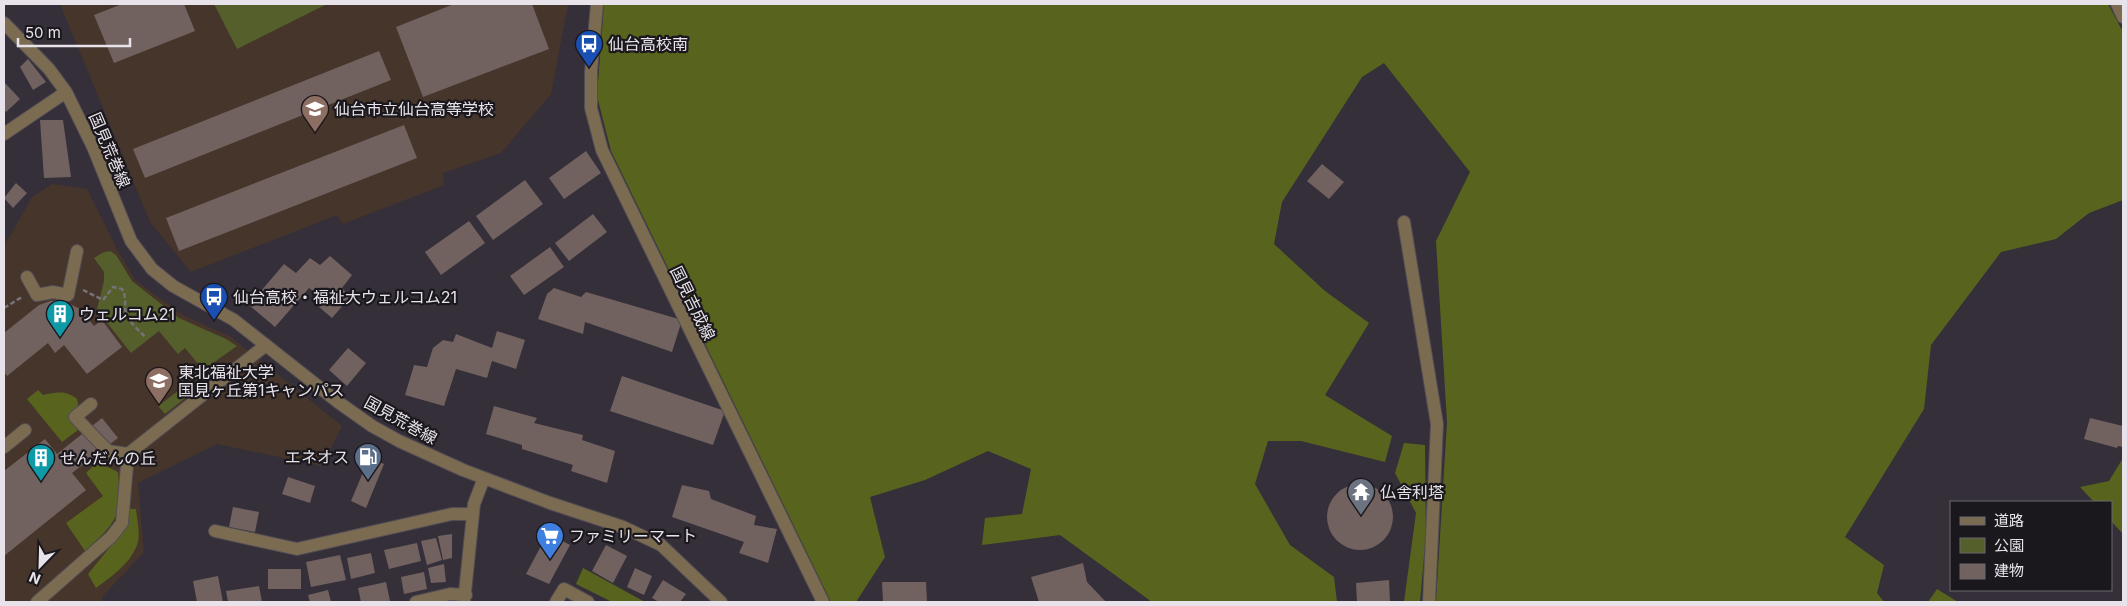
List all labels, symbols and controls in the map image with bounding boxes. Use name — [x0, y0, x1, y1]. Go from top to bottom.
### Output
scale bar — [18, 15, 130, 47]
text: 50 m — [25, 23, 61, 42]
bus stop icon: 仙台高校南 — [574, 29, 604, 68]
place label: 仙台高校南 — [608, 34, 688, 54]
school or university icon: 仙台市立仙台高等学校 — [300, 94, 330, 133]
place label: 仙台市立仙台高等学校 — [334, 99, 494, 119]
street label: 国見荒巻線 — [85, 109, 135, 191]
street label: 国見吉成線 — [666, 263, 720, 343]
bus stop icon: 仙台高校・福祉大ウェルコム21 — [199, 282, 229, 321]
place label: 仙台高校・福祉大ウェルコム21 — [233, 287, 457, 307]
building icon: ウェルコム21 — [45, 299, 75, 338]
place label: ウェルコム21 — [79, 304, 175, 324]
place label: 東北福祉大学 国見ヶ丘第1キャンパス — [178, 362, 345, 400]
school or university icon: 東北福祉大学 国見ヶ丘第1キャンパス — [144, 366, 174, 405]
street label: 国見荒巻線 — [361, 392, 441, 448]
fuel station icon: エネオス — [353, 442, 383, 481]
building icon: せんだんの丘 — [26, 443, 56, 482]
place label: エネオス — [285, 447, 349, 467]
place label: せんだんの丘 — [60, 448, 156, 468]
temple icon: 仏舎利塔 — [1346, 477, 1376, 516]
place label: 仏舎利塔 — [1380, 482, 1444, 502]
legend — [1950, 501, 2112, 591]
text: 道路 — [1994, 511, 2024, 530]
supermarket icon: ファミリーマート — [535, 521, 565, 560]
place label: ファミリーマート — [569, 526, 697, 546]
text: 公園 — [1994, 536, 2024, 555]
north arrow — [15, 541, 65, 591]
text: 建物 — [1994, 561, 2024, 580]
text: N — [26, 569, 43, 588]

